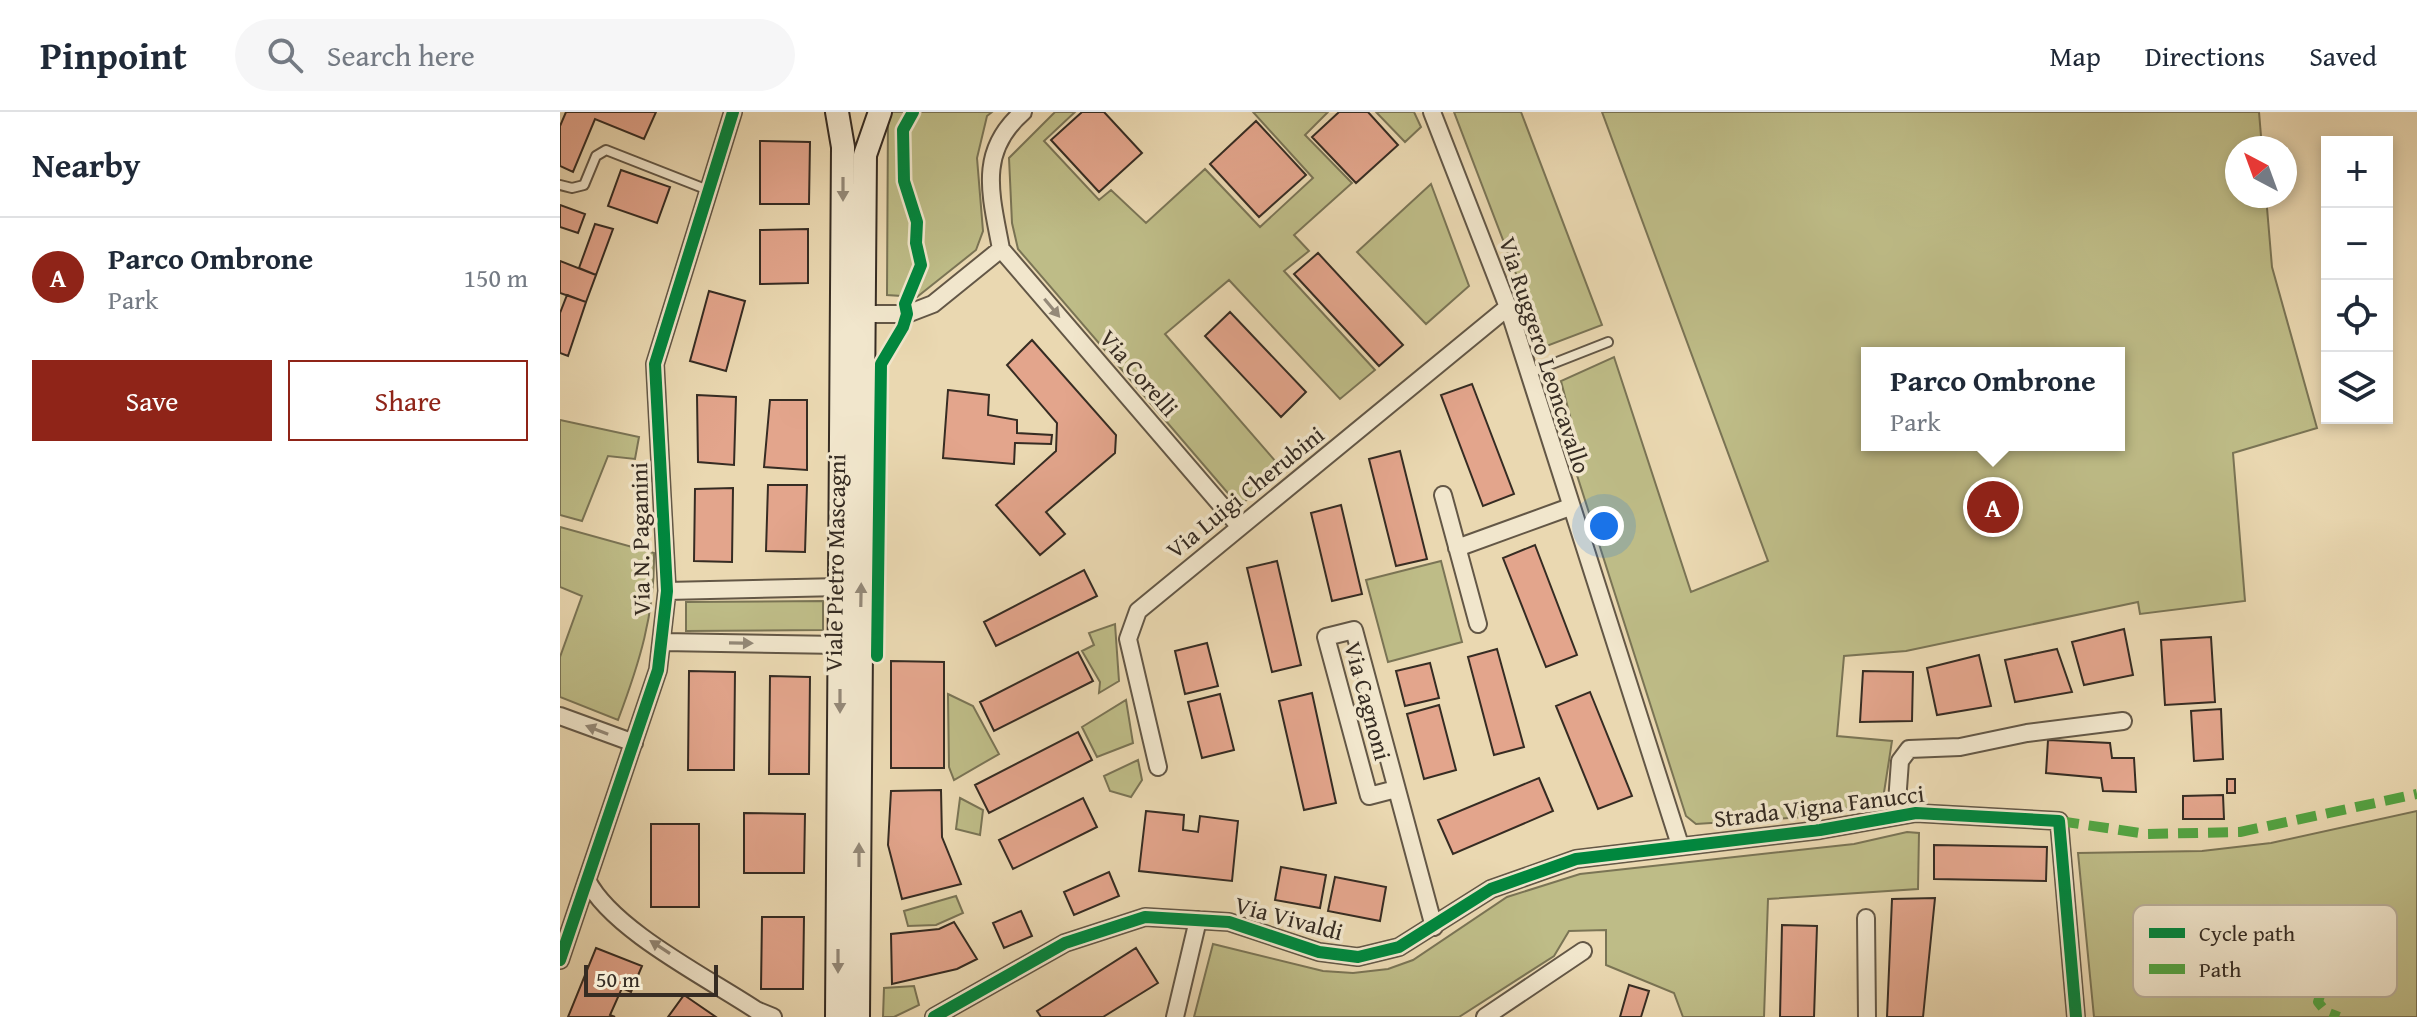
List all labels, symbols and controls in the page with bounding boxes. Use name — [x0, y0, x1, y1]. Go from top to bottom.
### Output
search box — [235, 19, 795, 91]
text: Pinpoint — [40, 27, 187, 83]
icon: search — [263, 33, 307, 77]
text: Search here — [327, 33, 475, 77]
text: Map — [2049, 35, 2101, 76]
text: Directions — [2145, 35, 2265, 76]
text: Saved — [2309, 35, 2377, 76]
north arrow — [2225, 136, 2297, 208]
map controls — [2321, 136, 2393, 424]
button: + — [2321, 136, 2393, 208]
text: Nearby — [32, 140, 141, 189]
one-way arrow — [837, 177, 849, 202]
button: − — [2321, 208, 2393, 280]
street label: Via Ruggero Leoncavallo — [1490, 232, 1600, 478]
text: Parco Ombrone — [108, 236, 313, 280]
text: A — [50, 258, 66, 297]
text: 150 m — [463, 258, 528, 297]
text: Park — [108, 280, 158, 319]
button: locate — [2321, 280, 2393, 352]
one-way arrow — [1043, 298, 1060, 318]
street label: Via Corelli — [1091, 322, 1187, 424]
popup — [1861, 347, 2125, 451]
button: layers — [2321, 352, 2393, 424]
text: Parco Ombrone — [1890, 358, 2096, 402]
button: Save — [32, 360, 272, 441]
button: Share — [288, 360, 528, 441]
text: Park — [1890, 402, 1941, 441]
street label: Via Luigi Cherubini — [1158, 417, 1332, 567]
street label: Viale Pietro Mascagni — [816, 453, 854, 672]
street label: Via N. Paganini — [621, 462, 659, 616]
pin: A — [1967, 477, 2019, 537]
your location — [1584, 506, 1624, 546]
one-way arrow — [855, 582, 867, 607]
one-way arrow — [729, 637, 754, 649]
street label: Via Cagnoni — [1335, 638, 1401, 764]
one-way arrow — [834, 689, 846, 714]
one-way arrow — [585, 723, 609, 735]
street label: Strada Vigna Fanucci — [1712, 776, 1926, 836]
one-way arrow — [853, 842, 865, 867]
street label: Via Vivaldi — [1231, 887, 1347, 949]
legend — [2133, 905, 2397, 997]
text: Cycle path — [2199, 917, 2296, 949]
one-way arrow — [649, 939, 670, 954]
one-way arrow — [832, 949, 844, 974]
text: Path — [2199, 953, 2242, 985]
scale bar — [584, 961, 718, 997]
text: 50 m — [596, 963, 640, 995]

